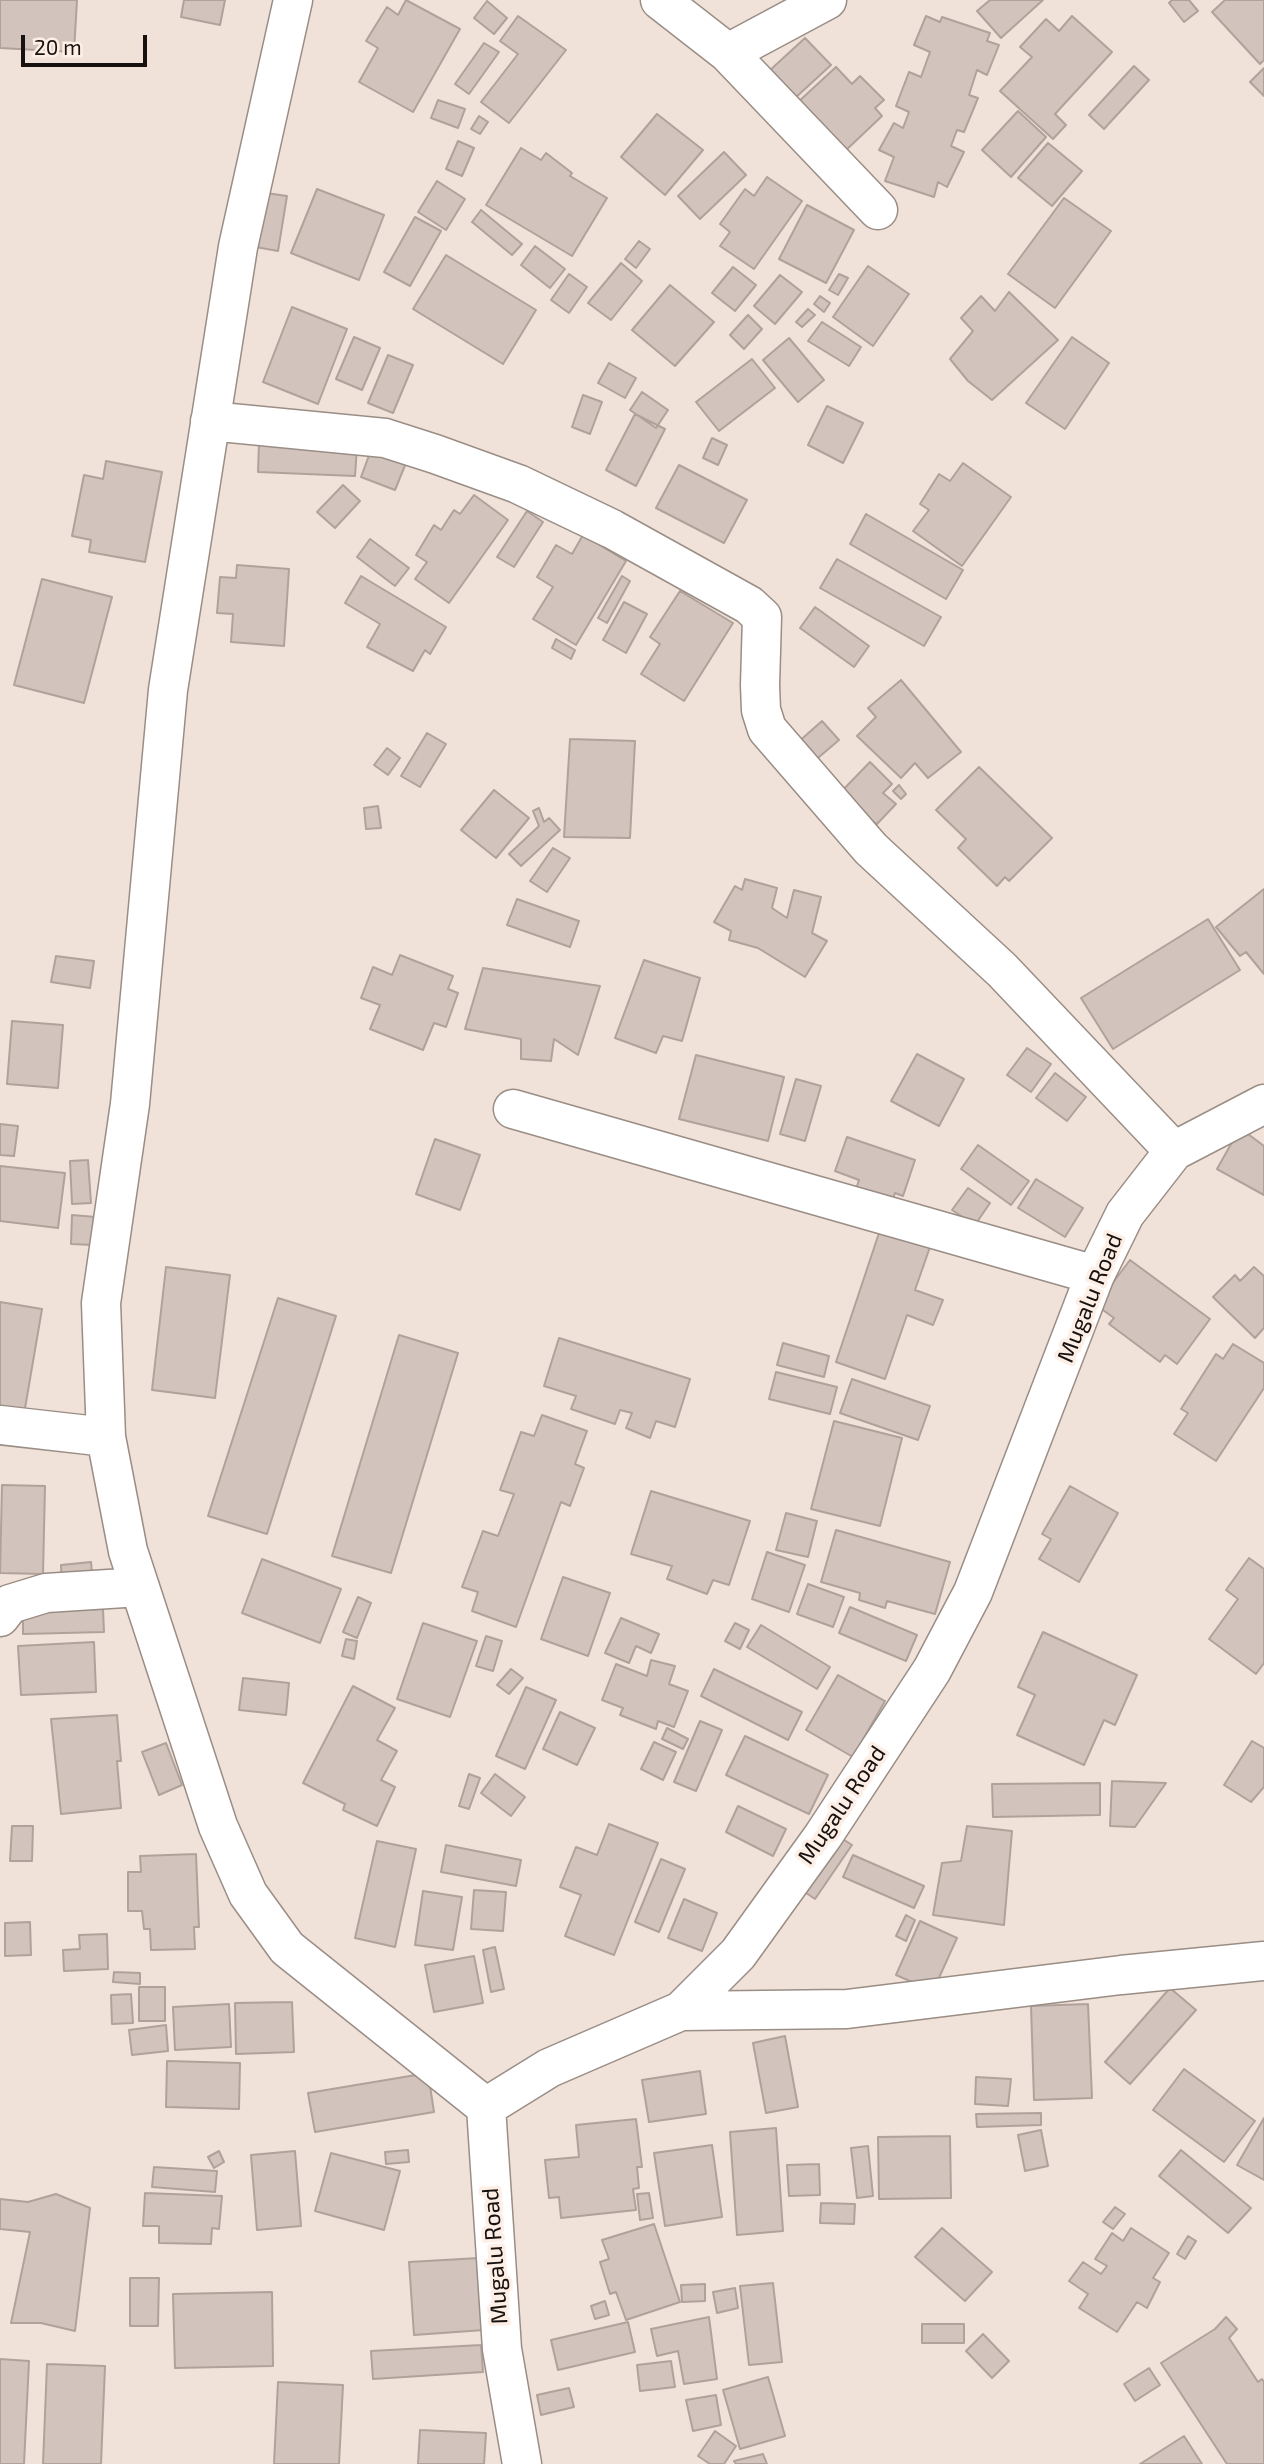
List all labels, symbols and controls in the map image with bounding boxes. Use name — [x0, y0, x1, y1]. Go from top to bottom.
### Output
scale bar — [24, 21, 150, 65]
text: 20 m — [34, 34, 82, 59]
street label: Mugalu Road — [1052, 1229, 1128, 1367]
street label: Mugalu Road — [792, 1741, 892, 1869]
street label: Mugalu Road — [476, 2187, 514, 2325]

